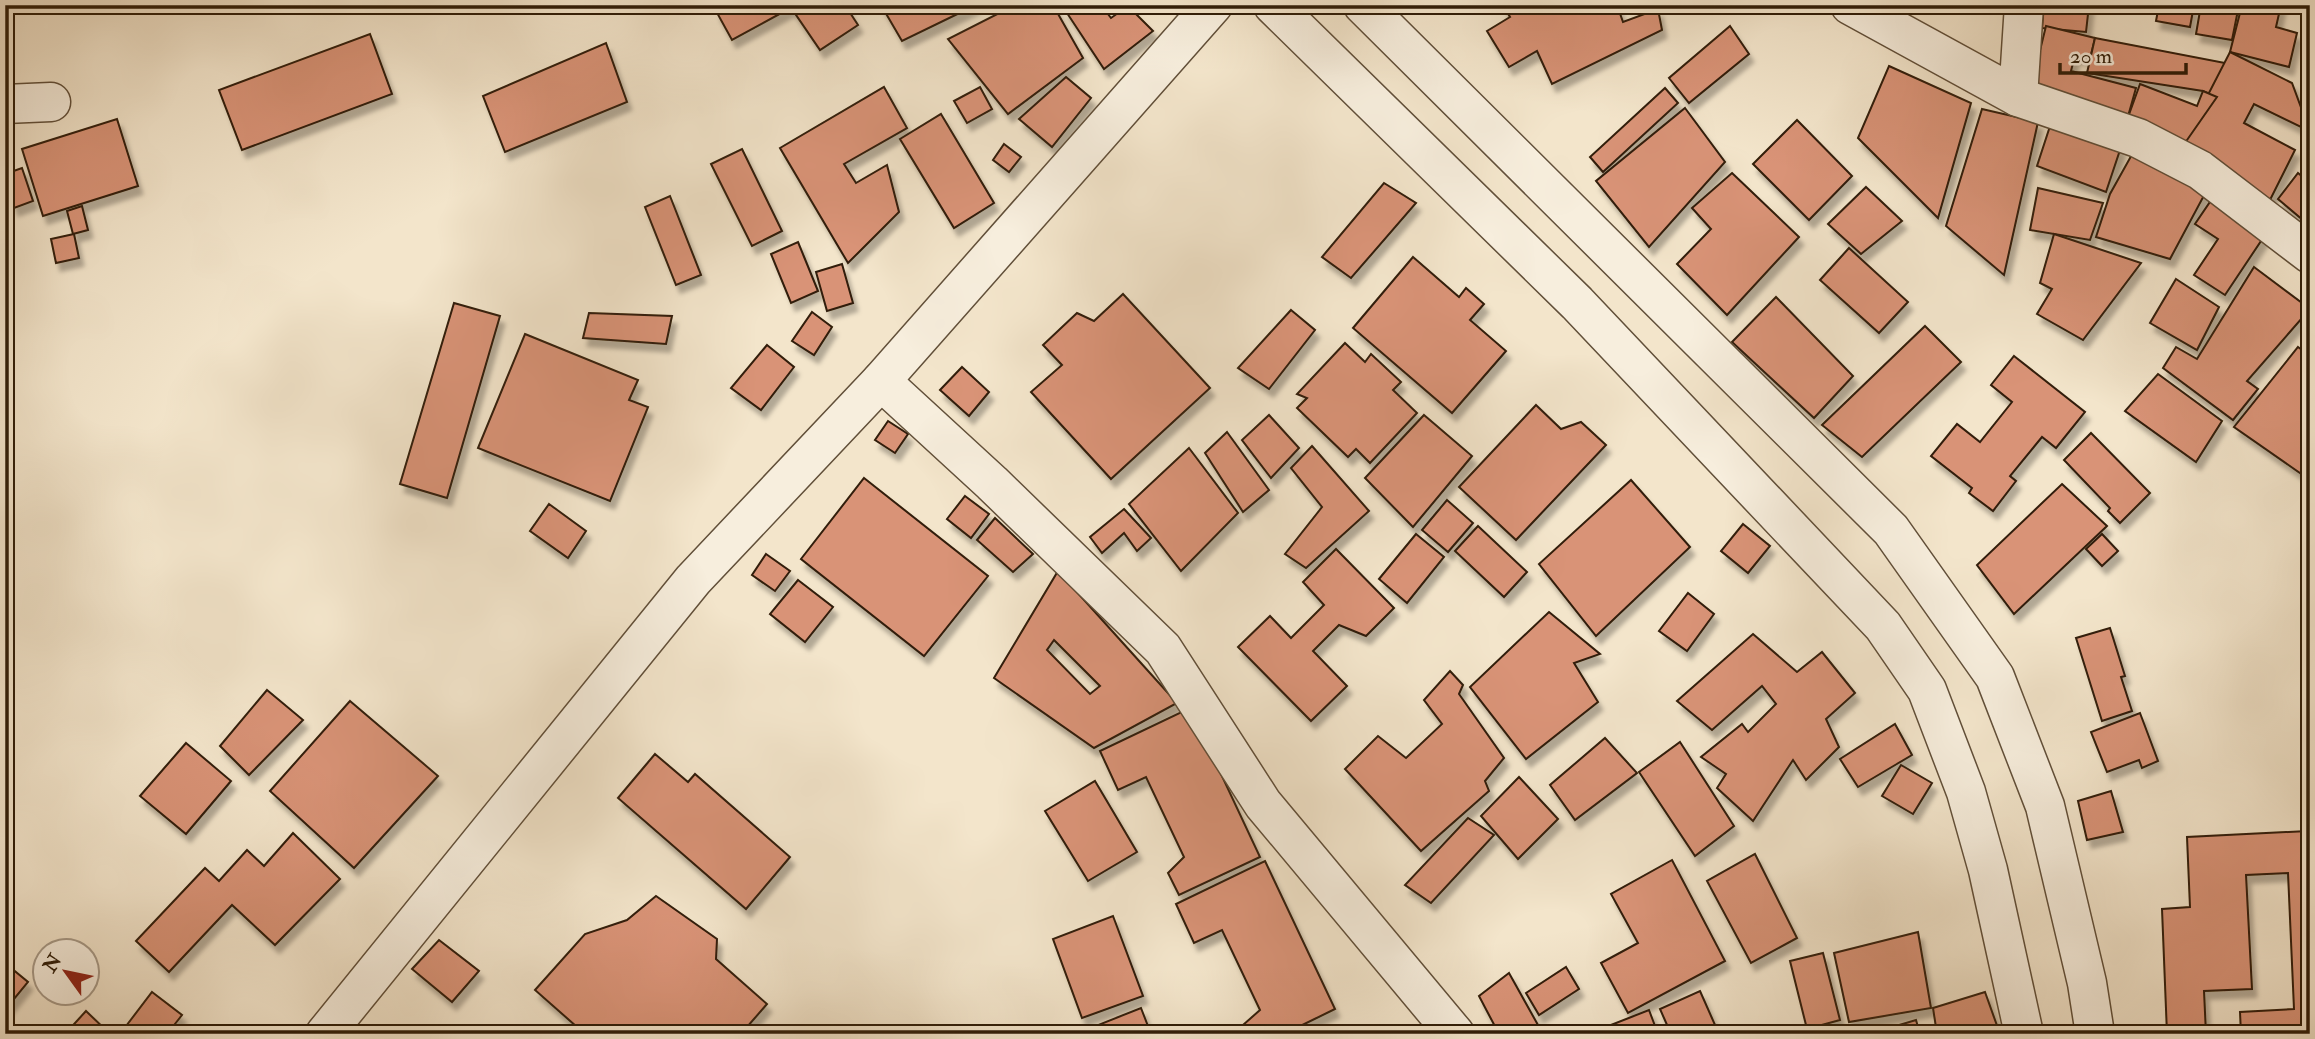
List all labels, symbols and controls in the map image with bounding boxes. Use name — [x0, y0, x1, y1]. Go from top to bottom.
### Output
scale bar — [2060, 32, 2186, 76]
text: 20 m — [2070, 43, 2112, 70]
north arrow — [32, 937, 102, 1007]
text: N — [37, 949, 68, 978]

